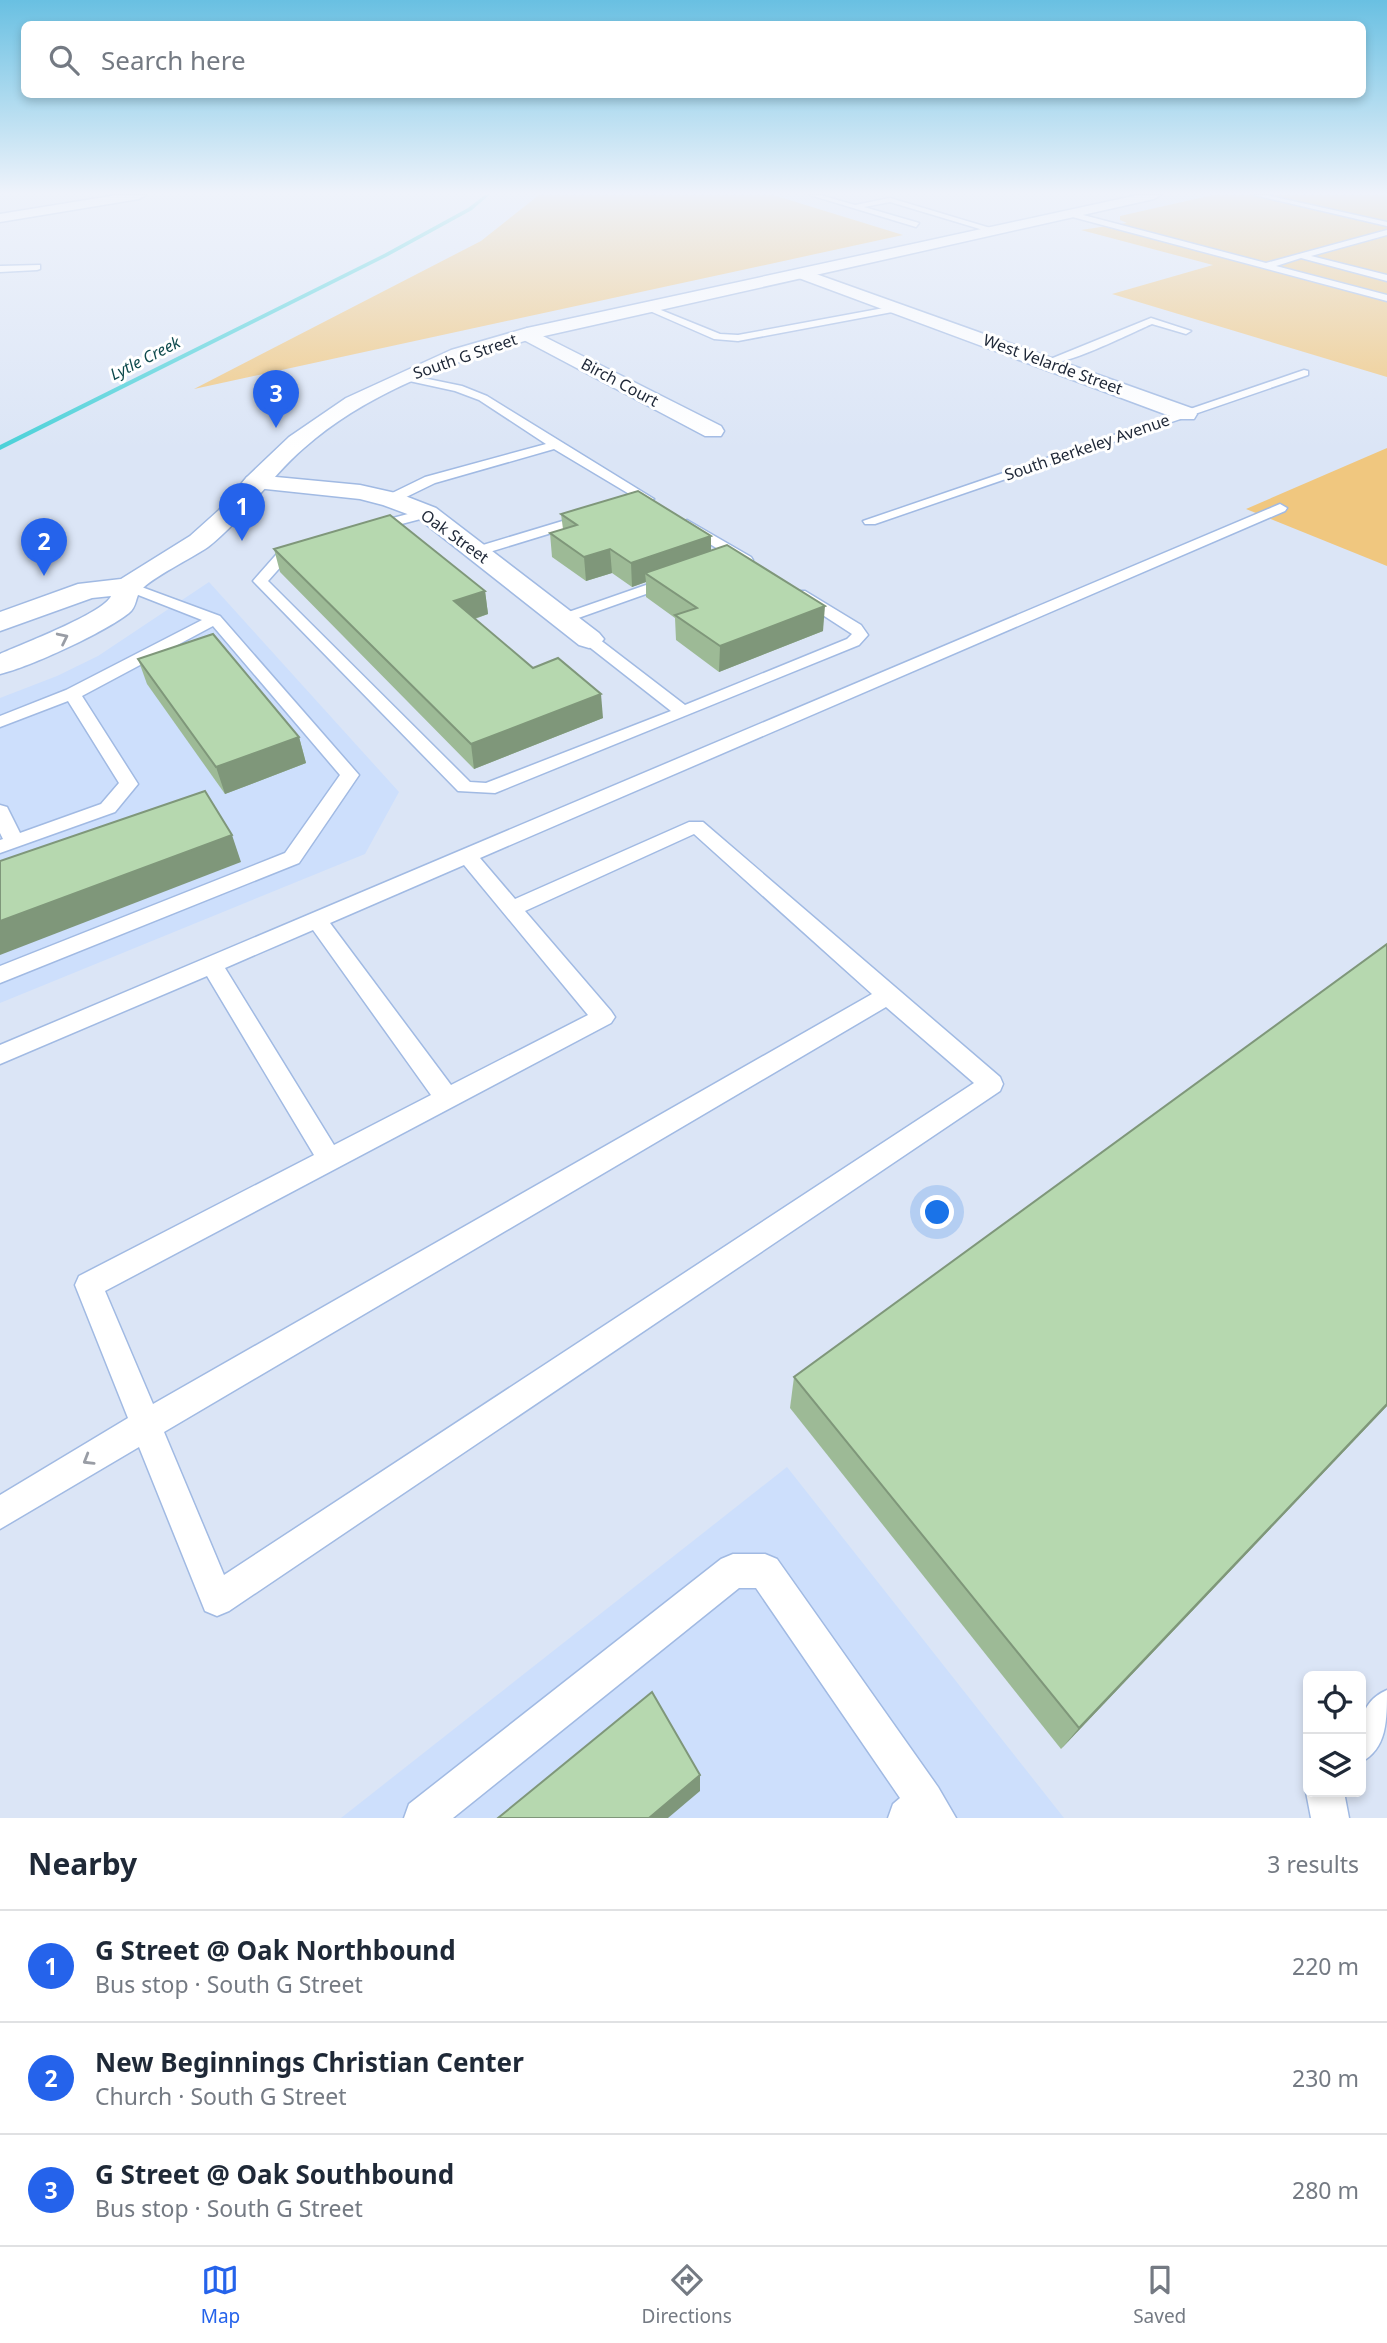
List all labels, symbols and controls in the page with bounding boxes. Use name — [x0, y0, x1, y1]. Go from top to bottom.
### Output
search box — [21, 21, 1366, 98]
icon: search — [45, 41, 83, 79]
text: Search here — [101, 42, 246, 78]
street label: South G Street — [410, 328, 520, 384]
street label: West Velarde Street — [980, 329, 1126, 399]
water label: Lytle Creek — [106, 330, 185, 385]
street label: Birch Court — [577, 352, 663, 412]
pin: 3 — [253, 370, 299, 428]
street label: South Berkeley Avenue — [1002, 408, 1172, 486]
pin: 1 — [219, 483, 265, 541]
street label: Oak Street — [417, 504, 494, 568]
pin: 2 — [21, 518, 67, 576]
one-way arrow — [56, 632, 68, 646]
your location — [920, 1195, 954, 1229]
one-way arrow — [82, 1452, 95, 1465]
map controls — [1303, 1671, 1366, 1797]
button: locate — [1303, 1671, 1366, 1734]
button: layers — [1303, 1734, 1366, 1797]
text: Nearby — [28, 1843, 137, 1884]
text: 3 results — [1267, 1848, 1359, 1880]
text: G Street @ Oak Northbound — [95, 1932, 456, 1968]
text: 1 — [44, 1950, 58, 1982]
text: 220 m — [1292, 1950, 1359, 1982]
text: Bus stop · South G Street — [95, 1968, 363, 2000]
text: New Beginnings Christian Center — [95, 2044, 524, 2080]
text: 2 — [44, 2062, 58, 2094]
text: 230 m — [1292, 2062, 1359, 2094]
text: Church · South G Street — [95, 2080, 347, 2112]
text: G Street @ Oak Southbound — [95, 2156, 454, 2192]
text: 3 — [44, 2174, 58, 2206]
text: 280 m — [1292, 2174, 1359, 2206]
text: Bus stop · South G Street — [95, 2192, 363, 2224]
tab: Map — [201, 2261, 240, 2329]
tab: Directions — [642, 2261, 732, 2329]
tab: Saved — [1133, 2261, 1186, 2329]

